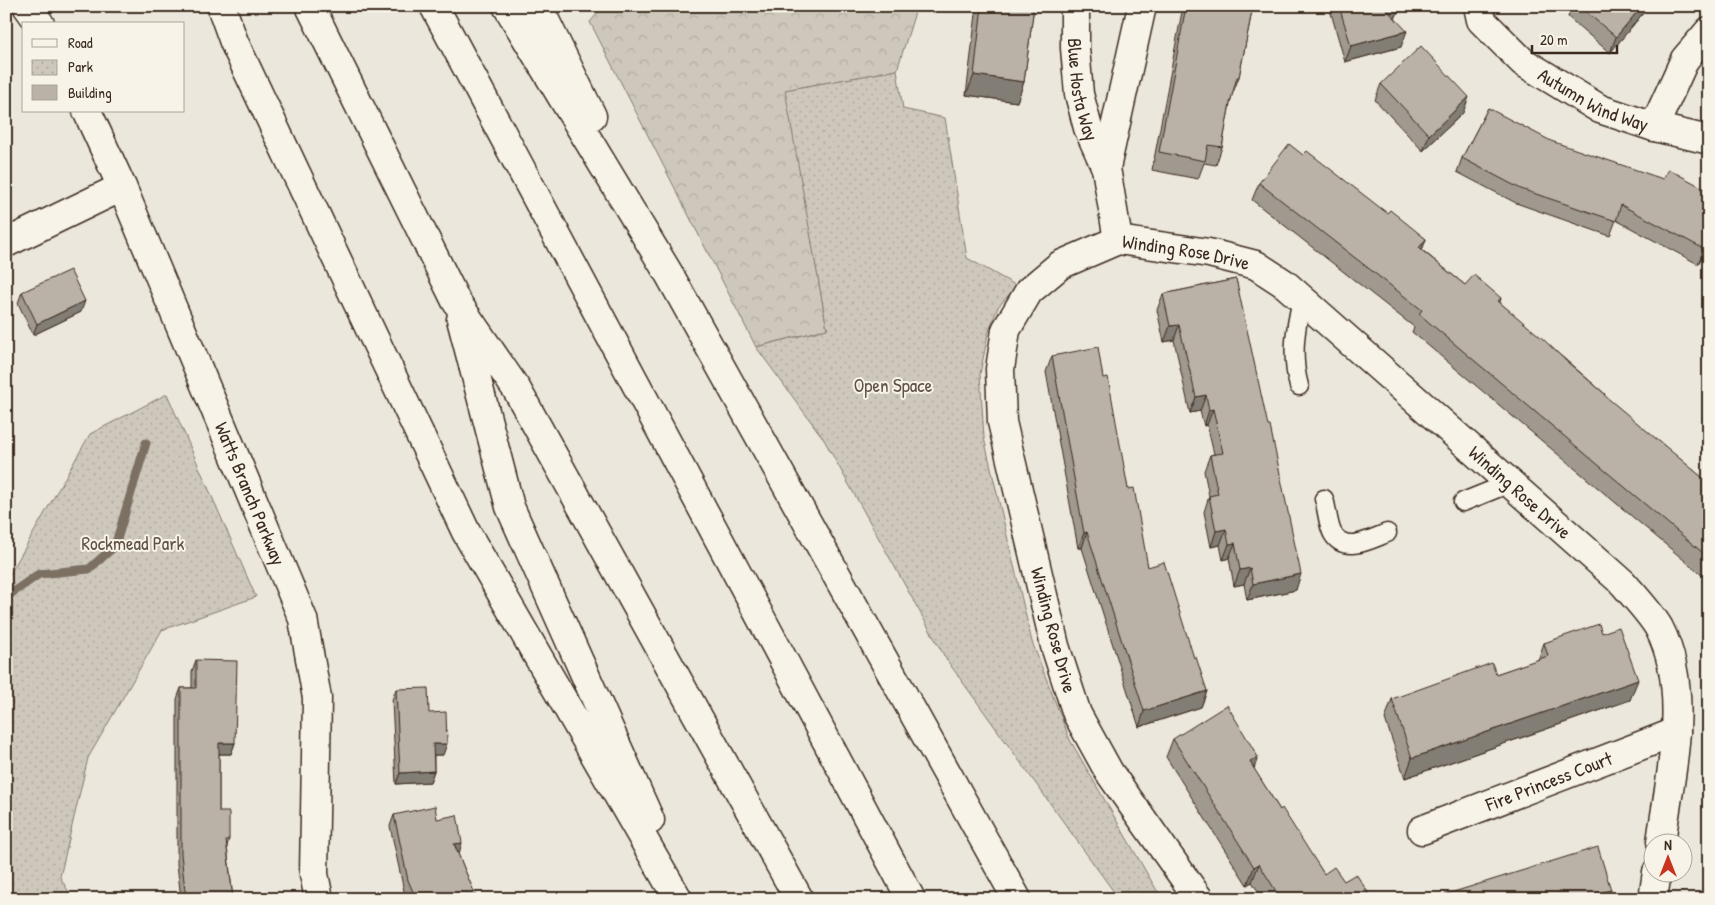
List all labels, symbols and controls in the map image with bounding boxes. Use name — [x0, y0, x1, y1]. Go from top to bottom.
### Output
legend — [22, 22, 185, 112]
scale bar — [1532, 22, 1618, 54]
text: 20 m — [1540, 29, 1567, 50]
text: Road — [68, 32, 93, 53]
street label: Blue Hosta Way — [1062, 38, 1105, 145]
text: Park — [68, 56, 93, 77]
street label: Autumn Wind Way — [1533, 61, 1652, 137]
text: Building — [68, 82, 112, 103]
street label: Winding Rose Drive — [1121, 228, 1253, 276]
park label: Open Space — [854, 372, 933, 398]
street label: Watts Branch Parkway — [209, 418, 292, 569]
street label: Winding Rose Drive — [1463, 440, 1577, 545]
park label: Rockmead Park — [81, 530, 185, 556]
street label: Winding Rose Drive — [1025, 564, 1083, 696]
street label: Fire Princess Court — [1481, 745, 1616, 818]
north arrow — [1642, 832, 1692, 882]
text: N — [1664, 835, 1672, 854]

